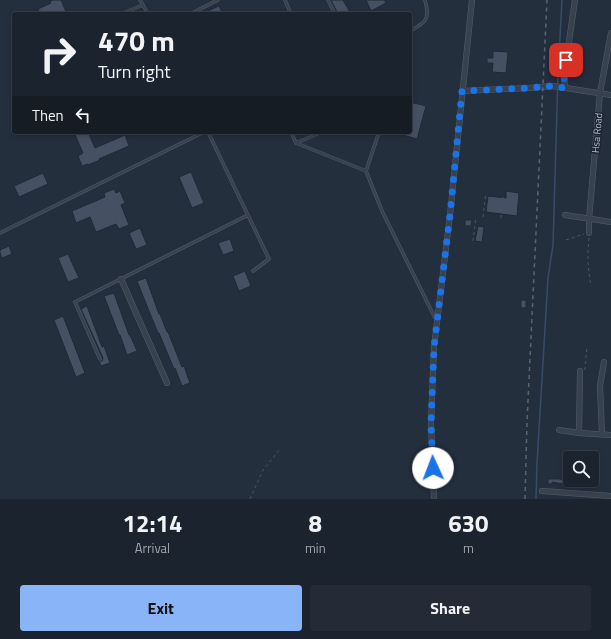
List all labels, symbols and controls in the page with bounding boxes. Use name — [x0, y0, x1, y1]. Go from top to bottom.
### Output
text: 470 m — [98, 19, 175, 62]
icon: right — [32, 28, 84, 80]
pin — [549, 43, 583, 77]
icon: arrive — [555, 49, 577, 71]
text: Turn right — [98, 58, 171, 85]
text: Then — [32, 104, 64, 127]
icon: left — [72, 104, 94, 126]
street label: Hsa Road — [588, 112, 606, 154]
position arrow — [412, 447, 454, 489]
map controls — [563, 451, 599, 487]
button: search — [563, 451, 599, 487]
text: 12:14 — [123, 505, 182, 541]
text: 8 — [309, 505, 322, 541]
text: 630 — [448, 505, 488, 541]
text: Arrival — [135, 538, 170, 558]
text: min — [305, 538, 326, 558]
text: m — [463, 538, 474, 558]
button: Exit — [20, 585, 302, 631]
button: Share — [310, 585, 591, 631]

